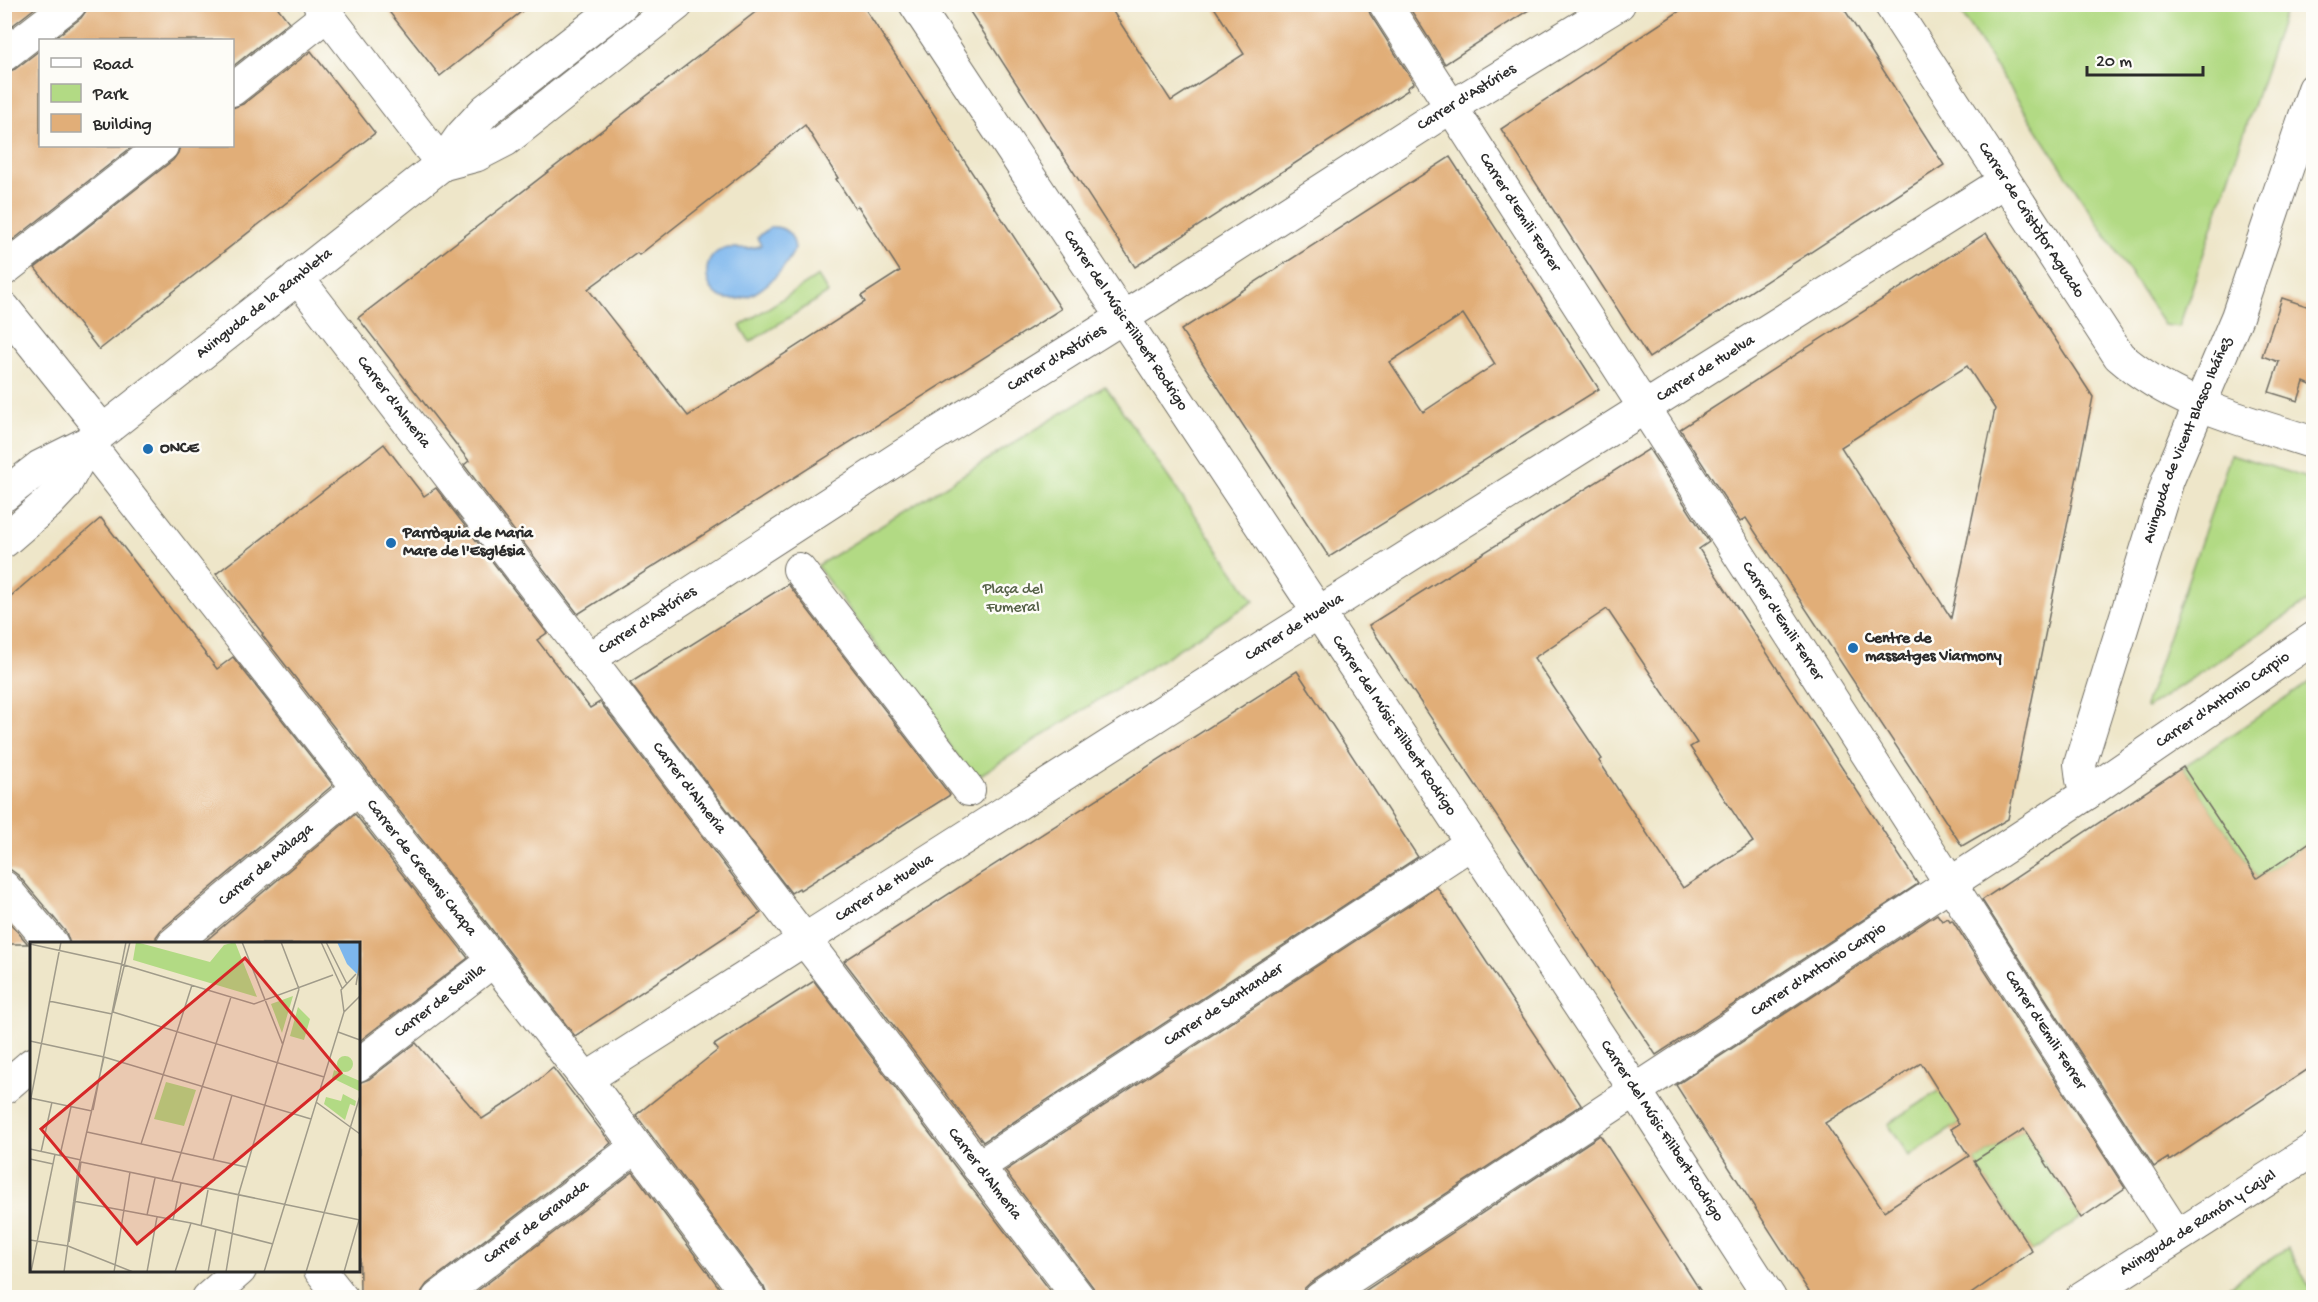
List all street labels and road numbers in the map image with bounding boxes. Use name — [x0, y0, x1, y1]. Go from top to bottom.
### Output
street label: Carrer d'Astúries — [1414, 59, 1521, 136]
street label: Carrer de Cristòfor Aguado — [1973, 139, 2088, 302]
street label: Carrer d'Emili Ferrer — [1474, 150, 1565, 277]
street label: Carrer del Músic Filibert Rodrigo — [1058, 227, 1192, 415]
street label: Avinguda de la Rambleta — [193, 244, 337, 363]
street label: Carrer d'Astúries — [1004, 320, 1111, 397]
street label: Carrer de Huelva — [1653, 330, 1760, 407]
street label: Avinguda de Vicent Blasco Ibáñez — [2139, 333, 2237, 546]
street label: Carrer d'Almeria — [352, 353, 435, 453]
street label: Carrer d'Emili Ferrer — [1737, 558, 1828, 685]
street label: Carrer d'Astúries — [595, 582, 701, 660]
street label: Carrer de Huelva — [1242, 589, 1348, 666]
street label: Carrer del Músic Filibert Rodrigo — [1327, 632, 1460, 820]
street label: Carrer d'Antonio Carpio — [2153, 648, 2294, 753]
street label: Carrer d'Almeria — [647, 739, 730, 839]
street label: Carrer de Crecensi Chapa — [362, 796, 481, 941]
street label: Carrer de Màlaga — [215, 819, 319, 911]
street label: Carrer de Huelva — [832, 850, 938, 927]
street label: Carrer d'Antonio Carpio — [1748, 919, 1890, 1021]
street label: Carrer de Santander — [1161, 959, 1288, 1052]
street label: Carrer de Sevilla — [391, 960, 491, 1043]
street label: Carrer d'Emili Ferrer — [2000, 967, 2091, 1094]
street label: Carrer del Músic Filibert Rodrigo — [1595, 1037, 1728, 1226]
street label: Carrer d'Almeria — [943, 1124, 1026, 1225]
street label: Avinguda de Ramón y Cajal — [2116, 1166, 2280, 1281]
street label: Carrer de Granada — [480, 1176, 594, 1269]

